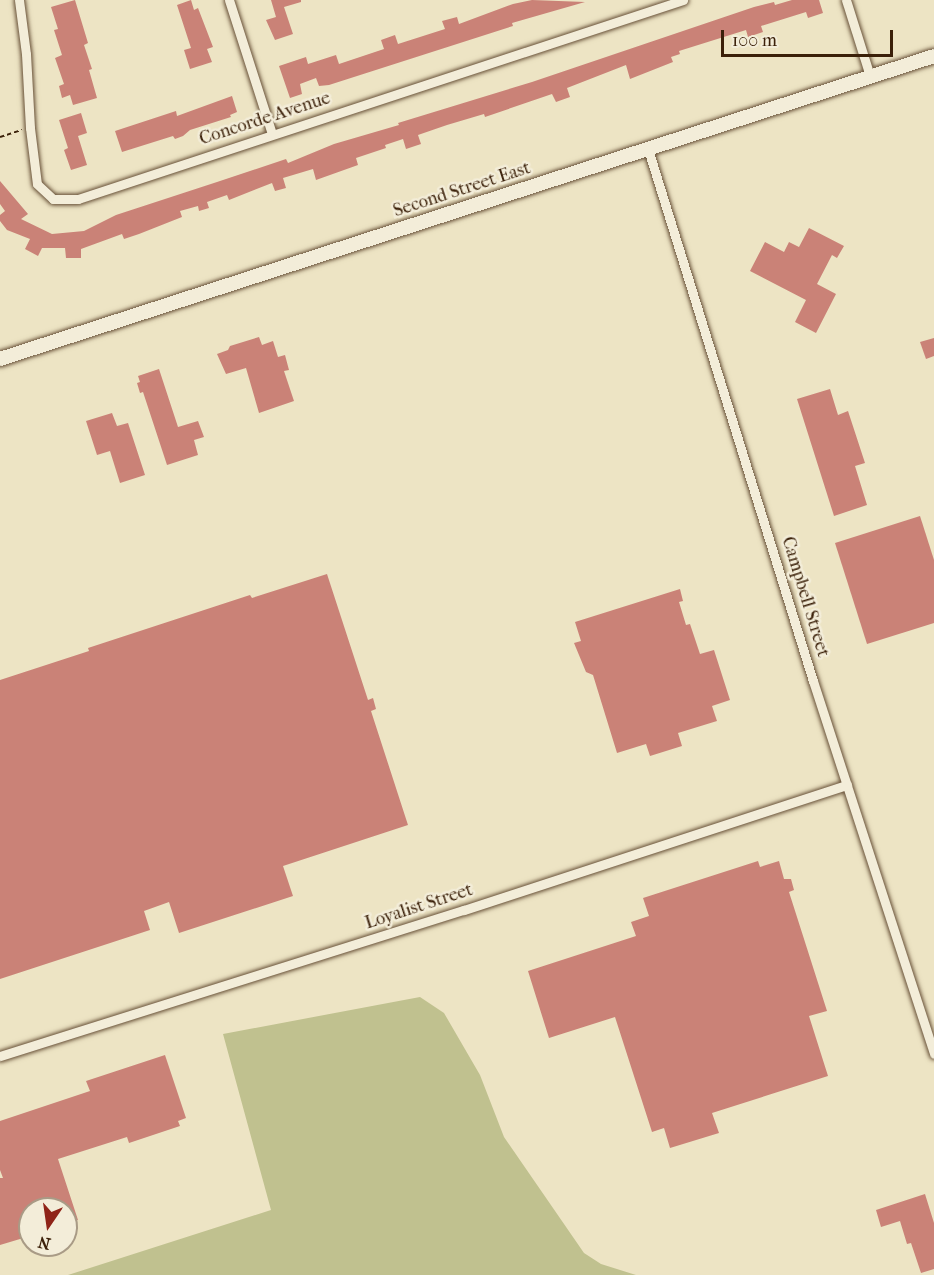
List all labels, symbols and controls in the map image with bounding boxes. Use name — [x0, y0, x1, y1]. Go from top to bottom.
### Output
scale bar — [724, 18, 896, 56]
text: 100 m — [732, 30, 777, 51]
street label: Concorde Avenue — [197, 88, 333, 150]
street label: Second Street East — [391, 158, 533, 222]
street label: Campbell Street — [776, 534, 834, 660]
street label: Loyalist Street — [362, 879, 476, 935]
north arrow — [18, 1197, 78, 1257]
text: N — [36, 1232, 52, 1254]

